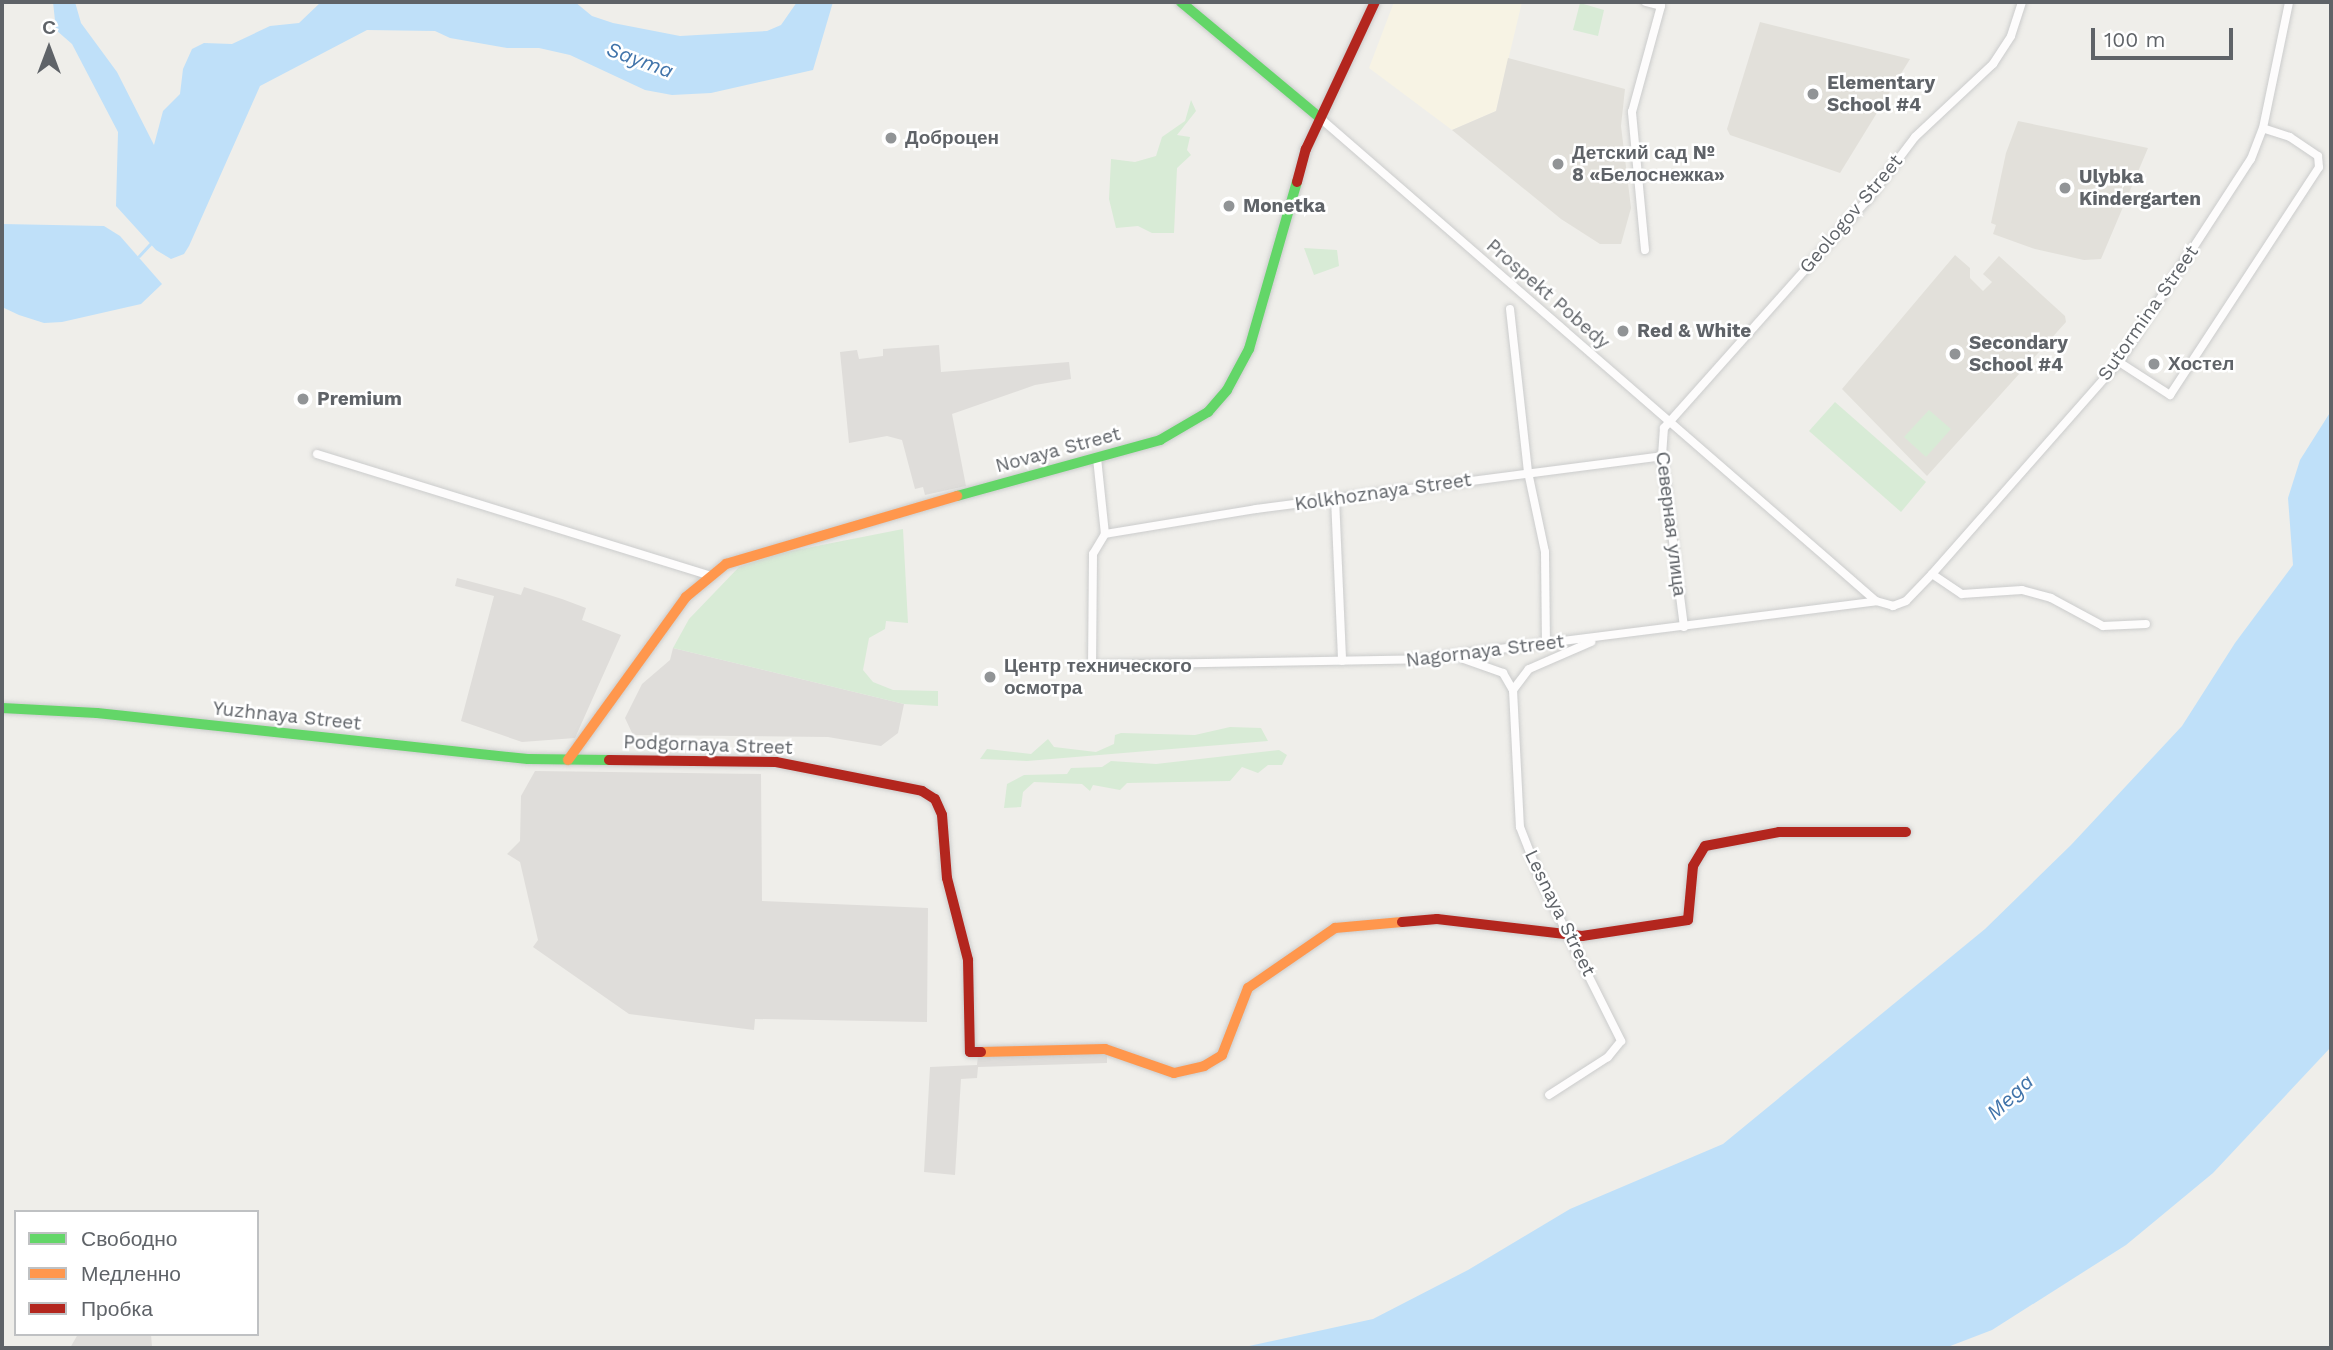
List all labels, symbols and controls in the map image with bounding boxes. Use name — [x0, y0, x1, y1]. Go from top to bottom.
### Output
north arrow — [14, 14, 84, 84]
scale bar — [2095, 14, 2237, 58]
text: С — [42, 16, 56, 39]
text: 100 m — [2104, 27, 2166, 52]
water label: Sayma — [603, 36, 677, 84]
place label: Elementary School #4 — [1827, 72, 1935, 116]
marker: Elementary School #4 — [1805, 86, 1821, 102]
place label: Доброцен — [905, 127, 999, 149]
marker: Доброцен — [883, 130, 899, 146]
place label: Детский сад № 8 «Белоснежка» — [1572, 142, 1725, 186]
street label: Geologov Street — [1795, 150, 1907, 278]
marker: Детский сад № 8 «Белоснежка» — [1550, 156, 1566, 172]
place label: Ulybka Kindergarten — [2079, 166, 2201, 210]
marker: Ulybka Kindergarten — [2057, 180, 2073, 196]
place label: Monetka — [1243, 195, 1326, 217]
marker: Monetka — [1221, 198, 1237, 214]
street label: Prospekt Pobedy — [1482, 234, 1614, 354]
street label: Sutormina Street — [2093, 241, 2203, 385]
place label: Red & White — [1637, 320, 1752, 342]
marker: Red & White — [1615, 323, 1631, 339]
place label: Secondary School #4 — [1969, 332, 2068, 376]
marker: Secondary School #4 — [1947, 346, 1963, 362]
place label: Хостел — [2168, 353, 2234, 375]
marker: Хостел — [2146, 356, 2162, 372]
place label: Premium — [317, 388, 402, 410]
marker: Premium — [295, 391, 311, 407]
street label: Novaya Street — [993, 422, 1123, 478]
street label: Северная улица — [1651, 450, 1691, 598]
street label: Kolkhoznaya Street — [1293, 468, 1473, 516]
street label: Nagornaya Street — [1404, 630, 1566, 672]
place label: Центр технического осмотра — [1004, 655, 1192, 699]
marker: Центр технического осмотра — [982, 669, 998, 685]
street label: Yuzhnaya Street — [212, 697, 362, 735]
street label: Podgornaya Street — [623, 731, 793, 759]
street label: Lesnaya Street — [1520, 846, 1600, 980]
water label: Mega — [1981, 1069, 2039, 1125]
legend — [14, 1210, 259, 1336]
text: Свободно — [81, 1226, 178, 1251]
text: Медленно — [81, 1261, 181, 1286]
text: Пробка — [81, 1296, 153, 1321]

